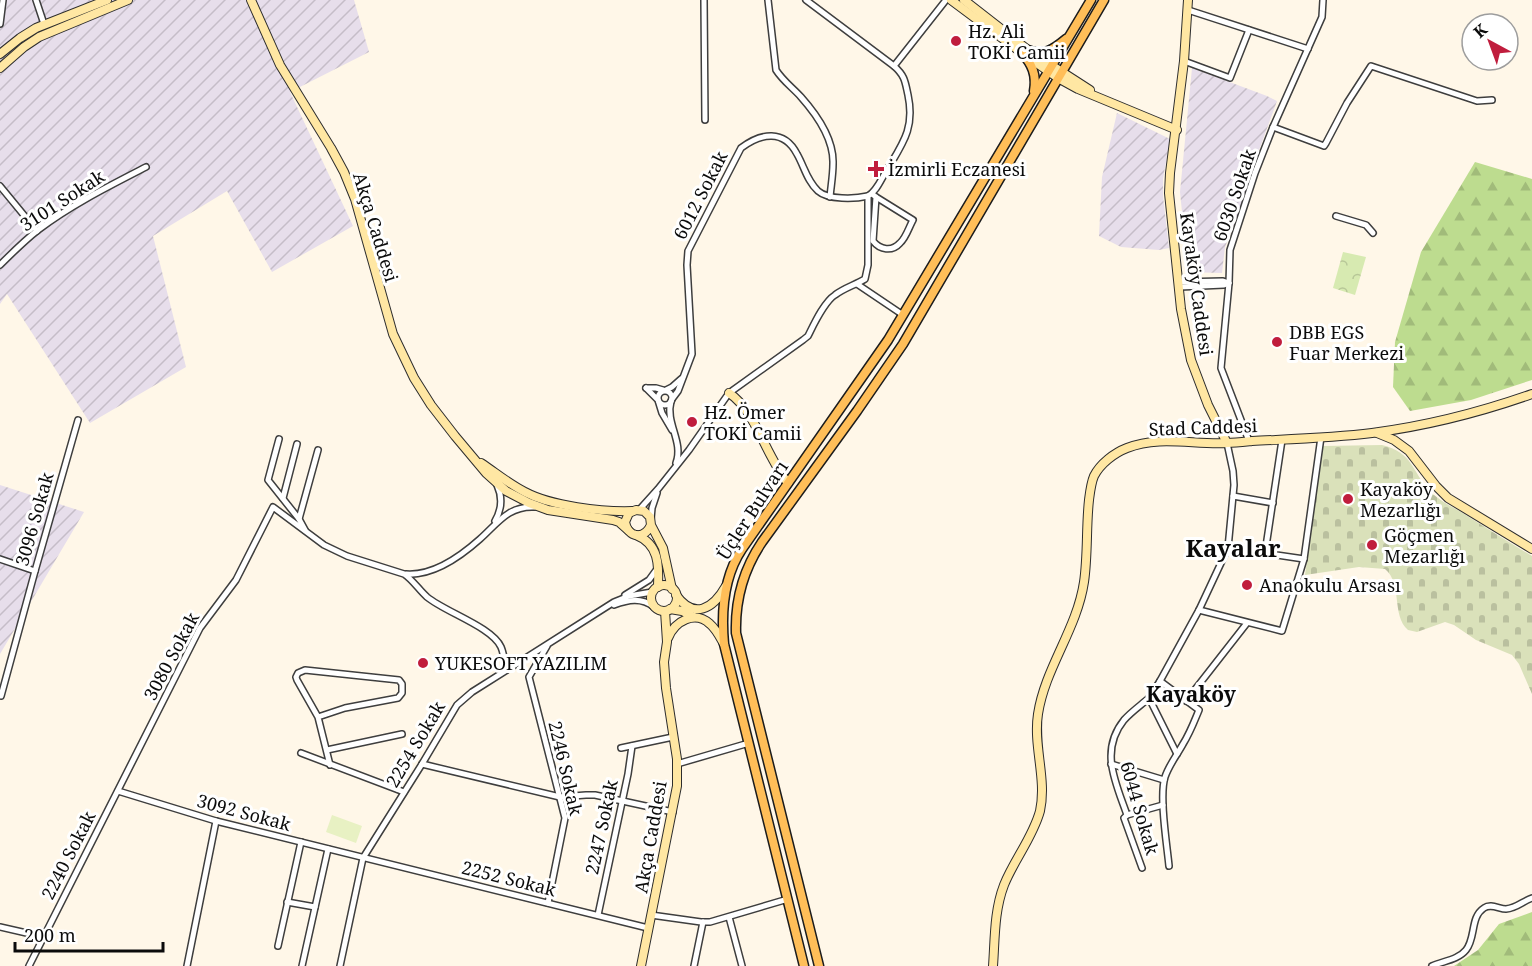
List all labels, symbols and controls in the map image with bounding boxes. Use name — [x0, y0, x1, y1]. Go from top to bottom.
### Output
north arrow — [1460, 12, 1520, 72]
text: K — [1469, 18, 1492, 43]
place label: Hz. Ali TOKİ Camii — [968, 19, 1066, 64]
marker: Hz. Ali TOKİ Camii — [949, 34, 963, 48]
street label: 6030 Sokak — [1207, 145, 1261, 244]
street label: 6012 Sokak — [667, 146, 733, 243]
place label: İzmirli Eczanesi — [888, 157, 1026, 181]
marker: İzmirli Eczanesi — [869, 162, 883, 176]
street label: 3101 Sokak — [15, 163, 109, 236]
street label: Akça Caddesi — [348, 169, 404, 285]
street label: Kayaköy Caddesi — [1175, 211, 1219, 357]
place label: DBB EGS Fuar Merkezi — [1289, 320, 1404, 365]
marker: DBB EGS Fuar Merkezi — [1270, 335, 1284, 349]
place label: Hz. Ömer TOKİ Camii — [704, 400, 802, 445]
street label: Stad Caddesi — [1148, 413, 1258, 441]
marker: Hz. Ömer TOKİ Camii — [685, 415, 699, 429]
street label: Üçler Bulvarı — [711, 456, 793, 564]
street label: 3096 Sokak — [9, 469, 59, 569]
place label: Kayaköy Mezarlığı — [1360, 477, 1441, 522]
marker: Kayaköy Mezarlığı — [1341, 492, 1355, 506]
place label: Göçmen Mezarlığı — [1384, 523, 1465, 568]
district label: Kayalar — [1185, 531, 1281, 564]
marker: Göçmen Mezarlığı — [1365, 538, 1379, 552]
place label: Anaokulu Arsası — [1259, 573, 1401, 597]
marker: Anaokulu Arsası — [1240, 578, 1254, 592]
street label: 3080 Sokak — [138, 607, 204, 704]
place label: YUKESOFT YAZILIM — [434, 651, 607, 675]
marker: YUKESOFT YAZILIM — [416, 656, 430, 670]
district label: Kayaköy — [1146, 680, 1237, 708]
street label: 2254 Sokak — [380, 696, 450, 791]
street label: 2246 Sokak — [543, 718, 589, 818]
street label: 6044 Sokak — [1115, 758, 1165, 858]
street label: 2247 Sokak — [579, 777, 623, 877]
street label: Akça Caddesi — [628, 779, 672, 895]
street label: 3092 Sokak — [194, 788, 294, 836]
street label: 2240 Sokak — [35, 806, 101, 903]
street label: 2252 Sokak — [459, 855, 559, 901]
scale bar — [15, 915, 164, 953]
text: 200 m — [24, 923, 76, 947]

